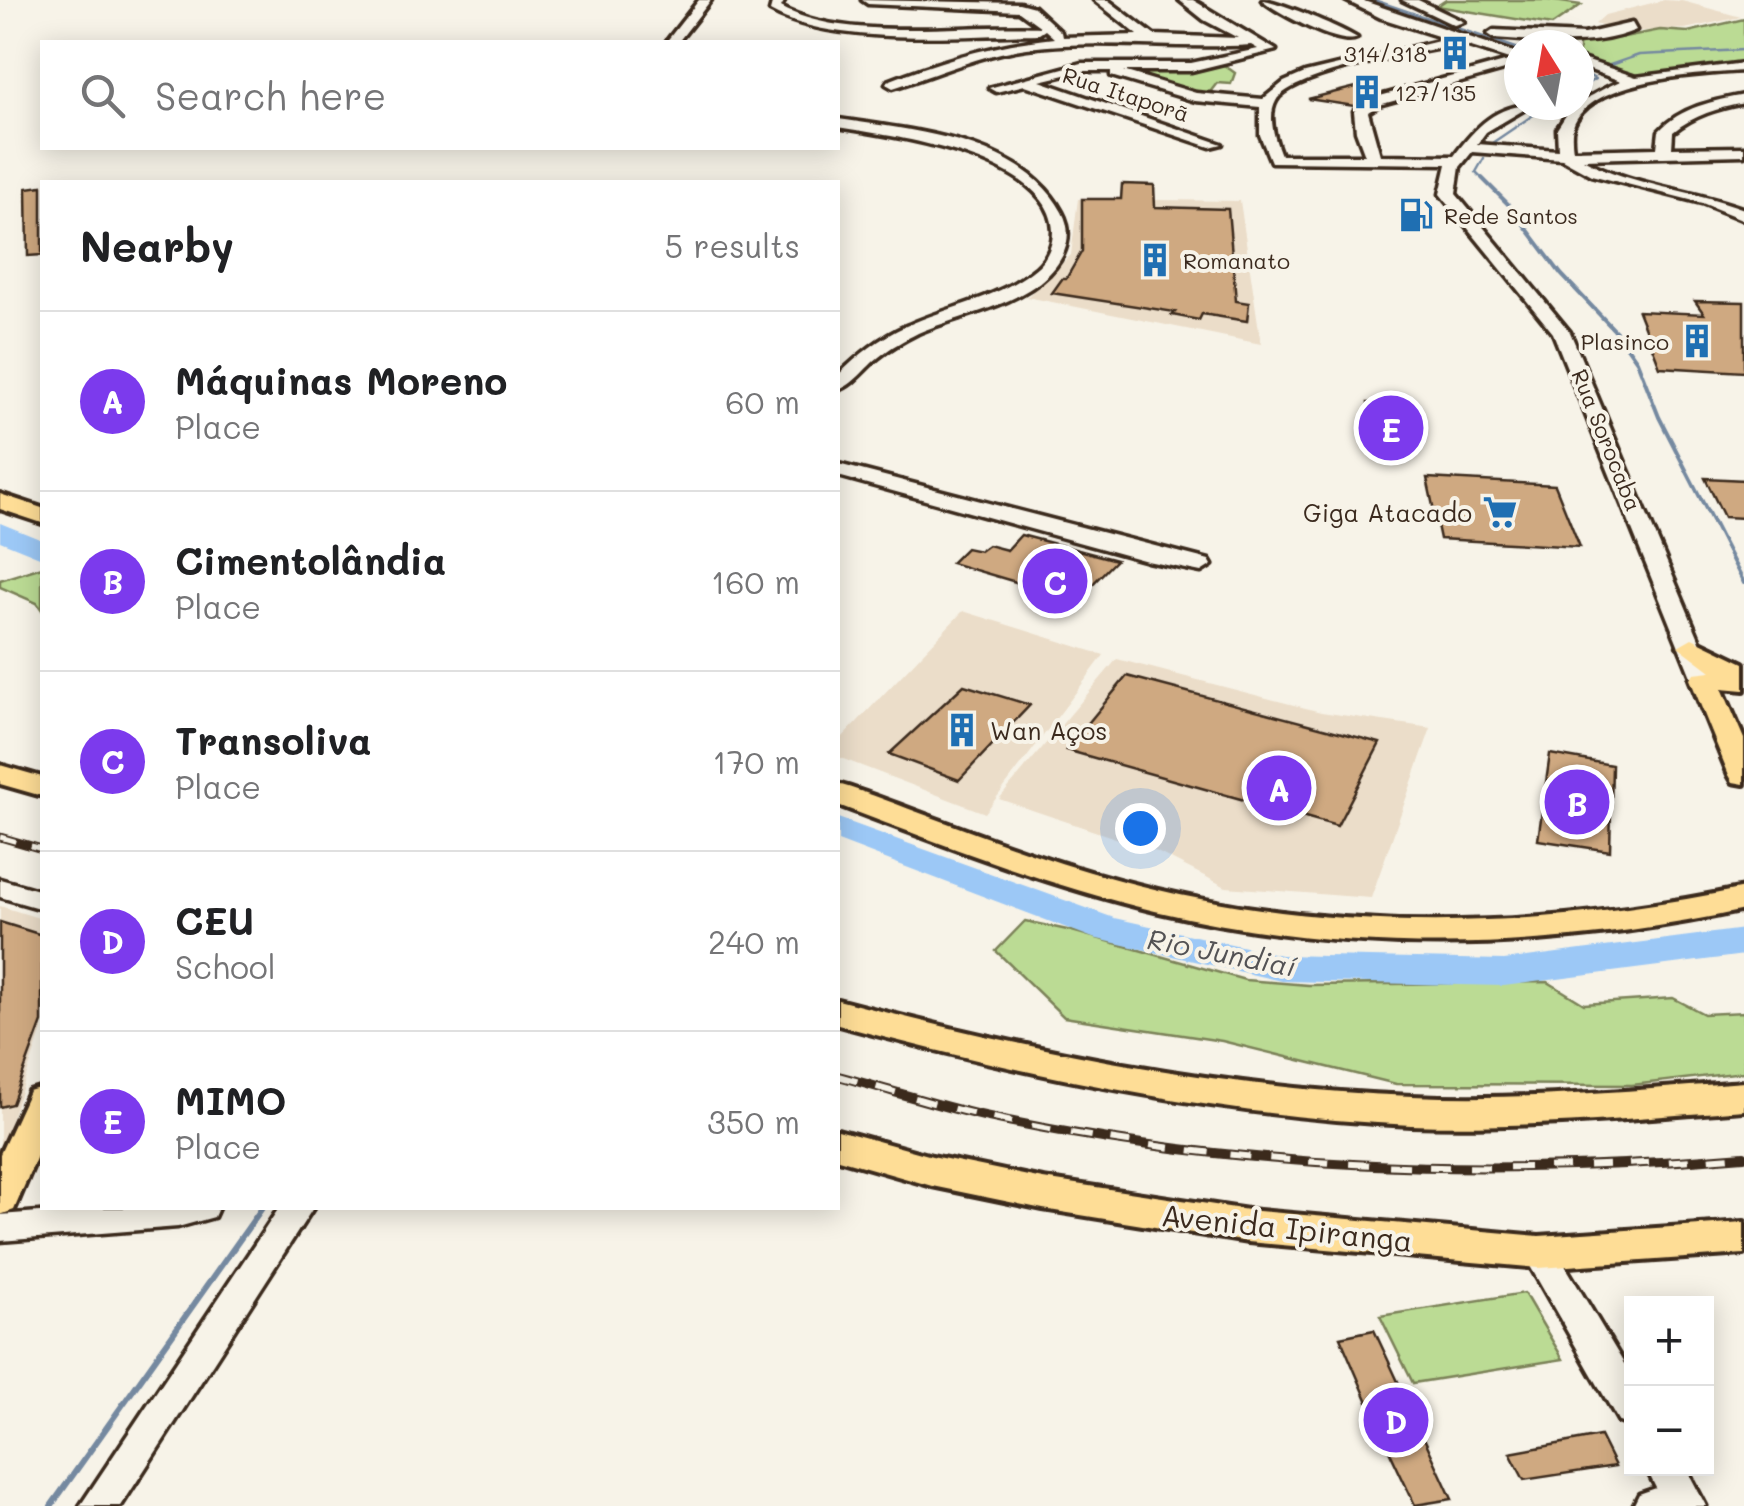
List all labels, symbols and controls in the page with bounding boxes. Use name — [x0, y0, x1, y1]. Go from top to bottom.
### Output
north arrow — [1504, 30, 1594, 120]
building icon: 314/318 — [1436, 34, 1474, 72]
place label: 314/318 — [1344, 39, 1427, 68]
search box — [40, 40, 840, 150]
street label: Rua Itaporã — [1059, 60, 1193, 128]
icon: search — [75, 68, 130, 123]
text: Search here — [155, 70, 386, 120]
building icon: 127/135 — [1348, 73, 1386, 111]
place label: 127/135 — [1395, 78, 1476, 107]
fuel station icon: Rede Santos — [1397, 196, 1435, 234]
place label: Rede Santos — [1444, 201, 1578, 230]
text: Nearby — [80, 218, 234, 273]
text: 5 results — [665, 224, 800, 266]
building icon: Romanato — [1136, 241, 1174, 279]
place label: Romanato — [1183, 246, 1290, 275]
building icon: Plasinco — [1678, 322, 1716, 360]
place label: Plasinco — [1581, 327, 1669, 356]
text: Máquinas Moreno — [175, 355, 507, 405]
street label: Rua Sorocaba — [1565, 365, 1649, 515]
text: A — [101, 380, 124, 422]
text: 60 m — [725, 380, 800, 422]
pin: E — [1358, 390, 1424, 466]
text: Place — [175, 405, 261, 447]
supermarket icon: Giga Atacado — [1481, 493, 1519, 531]
place label: Giga Atacado — [1303, 496, 1472, 528]
text: Cimentolândia — [175, 535, 446, 585]
pin: C — [1022, 544, 1088, 618]
text: B — [102, 560, 123, 602]
text: 160 m — [711, 560, 800, 602]
text: Place — [175, 585, 261, 627]
building icon: Wan Aços — [943, 711, 981, 749]
place label: Wan Aços — [990, 714, 1107, 746]
text: Transoliva — [175, 715, 372, 765]
text: C — [101, 740, 124, 782]
text: 170 m — [712, 740, 800, 782]
pin: A — [1246, 750, 1312, 826]
pin: B — [1544, 764, 1610, 840]
text: Place — [175, 765, 261, 807]
your location — [1115, 803, 1166, 854]
text: CEU — [175, 895, 254, 945]
text: D — [101, 920, 124, 962]
text: 240 m — [708, 920, 800, 962]
water label: Rio Jundiaí — [1145, 920, 1301, 984]
text: School — [175, 945, 276, 987]
text: MIMO — [175, 1075, 287, 1125]
text: E — [102, 1100, 123, 1142]
text: 350 m — [707, 1100, 800, 1142]
text: Place — [175, 1125, 261, 1167]
street label: Avenida Ipiranga — [1159, 1194, 1415, 1260]
map controls — [1624, 1296, 1714, 1476]
button: + — [1624, 1296, 1714, 1386]
pin: D — [1364, 1382, 1428, 1458]
button: − — [1624, 1386, 1714, 1476]

